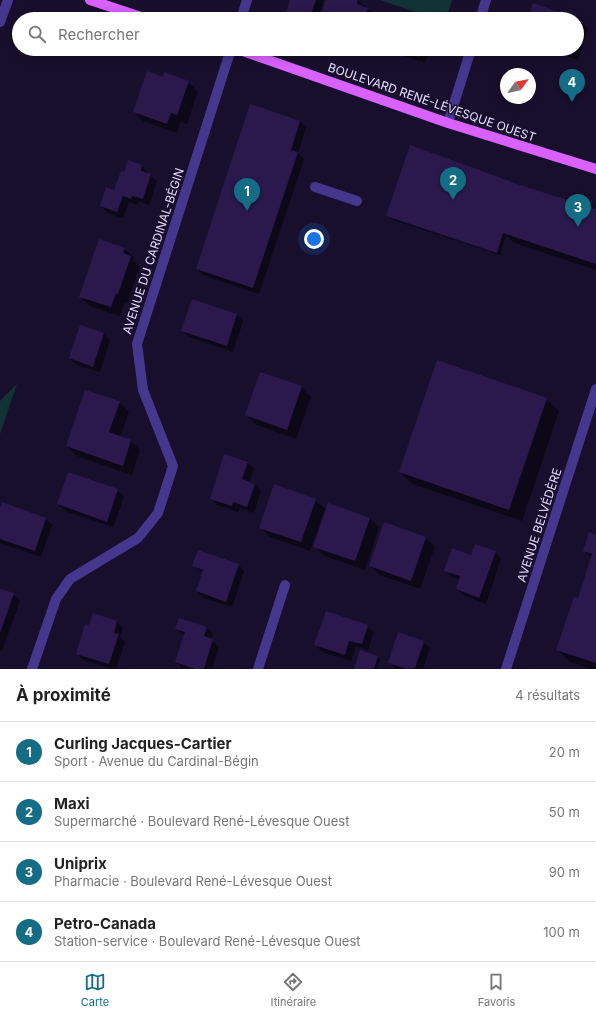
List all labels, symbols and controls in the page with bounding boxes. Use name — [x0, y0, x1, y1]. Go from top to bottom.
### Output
search box — [12, 12, 584, 56]
icon: search — [26, 23, 48, 45]
text: Rechercher — [58, 25, 140, 44]
street label: BOULEVARD RENÉ-LÉVESQUE OUEST — [326, 59, 538, 145]
north arrow — [500, 68, 536, 104]
pin: 4 — [559, 69, 585, 102]
street label: AVENUE DU CARDINAL-BÉGIN — [119, 166, 187, 336]
pin: 2 — [440, 167, 466, 200]
pin: 1 — [234, 178, 260, 211]
pin: 3 — [565, 194, 591, 227]
your location — [304, 229, 324, 249]
street label: AVENUE BELVÉDÈRE — [514, 466, 564, 584]
text: À proximité — [16, 685, 111, 705]
text: 4 résultats — [515, 687, 580, 703]
text: Curling Jacques-Cartier — [54, 734, 232, 753]
text: 1 — [26, 744, 32, 760]
text: 20 m — [549, 744, 580, 760]
text: Sport · Avenue du Cardinal-Bégin — [54, 753, 259, 769]
text: Maxi — [54, 794, 89, 813]
text: 2 — [25, 804, 33, 820]
text: 50 m — [549, 804, 580, 820]
text: Supermarché · Boulevard René-Lévesque Ouest — [54, 813, 349, 829]
text: Uniprix — [54, 854, 107, 873]
text: 3 — [25, 864, 33, 880]
text: 90 m — [549, 864, 580, 880]
text: Pharmacie · Boulevard René-Lévesque Ouest — [54, 873, 332, 889]
text: Petro-Canada — [54, 914, 156, 933]
text: 4 — [25, 924, 33, 940]
text: 100 m — [543, 924, 580, 940]
text: Station-service · Boulevard René-Lévesque Ouest — [54, 933, 361, 949]
tab: Carte — [81, 971, 109, 1009]
tab: Itinéraire — [271, 971, 316, 1009]
tab: Favoris — [478, 971, 515, 1009]

